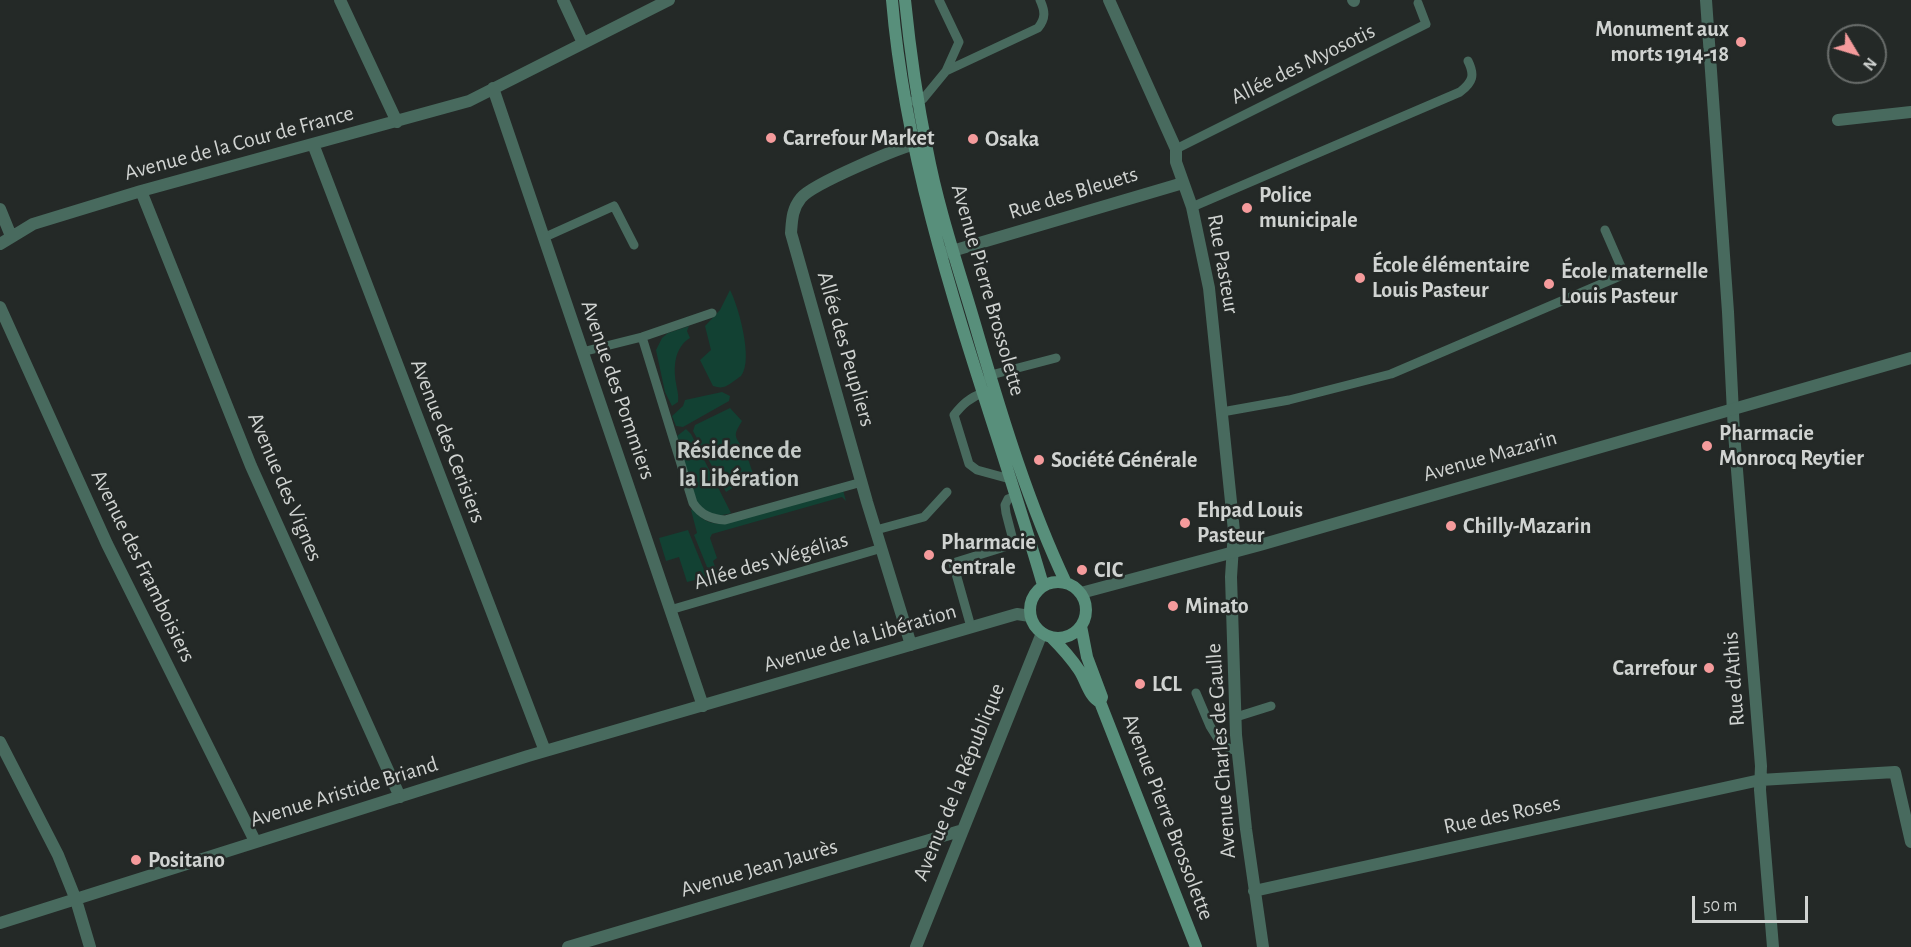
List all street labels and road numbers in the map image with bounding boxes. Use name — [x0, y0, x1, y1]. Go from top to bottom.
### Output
street label: Allée des Myosotis — [1227, 18, 1379, 110]
street label: Avenue de la Cour de France — [121, 100, 357, 186]
street label: Rue des Bleuets — [1005, 161, 1141, 225]
street label: Avenue Pierre Brossolette — [945, 181, 1031, 399]
street label: Rue Pasteur — [1201, 212, 1245, 316]
street label: Allée des Peupliers — [811, 268, 881, 430]
street label: Avenue des Pommiers — [575, 297, 661, 483]
street label: Avenue des Cerisiers — [405, 355, 491, 527]
street label: Avenue des Vignes — [242, 409, 328, 565]
street label: Avenue Mazarin — [1420, 424, 1560, 488]
street label: Avenue des Framboisiers — [85, 466, 201, 666]
street label: Allée des Wégélias — [691, 526, 851, 596]
street label: Avenue de la Libération — [761, 598, 959, 678]
street label: Rue d'Athis — [1718, 631, 1750, 727]
street label: Avenue Charles de Gaulle — [1200, 643, 1242, 859]
street label: Avenue de la République — [907, 679, 1011, 885]
street label: Avenue Pierre Brossolette — [1117, 710, 1219, 924]
street label: Avenue Aristide Briand — [247, 751, 441, 833]
street label: Rue des Roses — [1441, 790, 1563, 840]
street label: Avenue Jean Jaurès — [677, 833, 841, 903]

